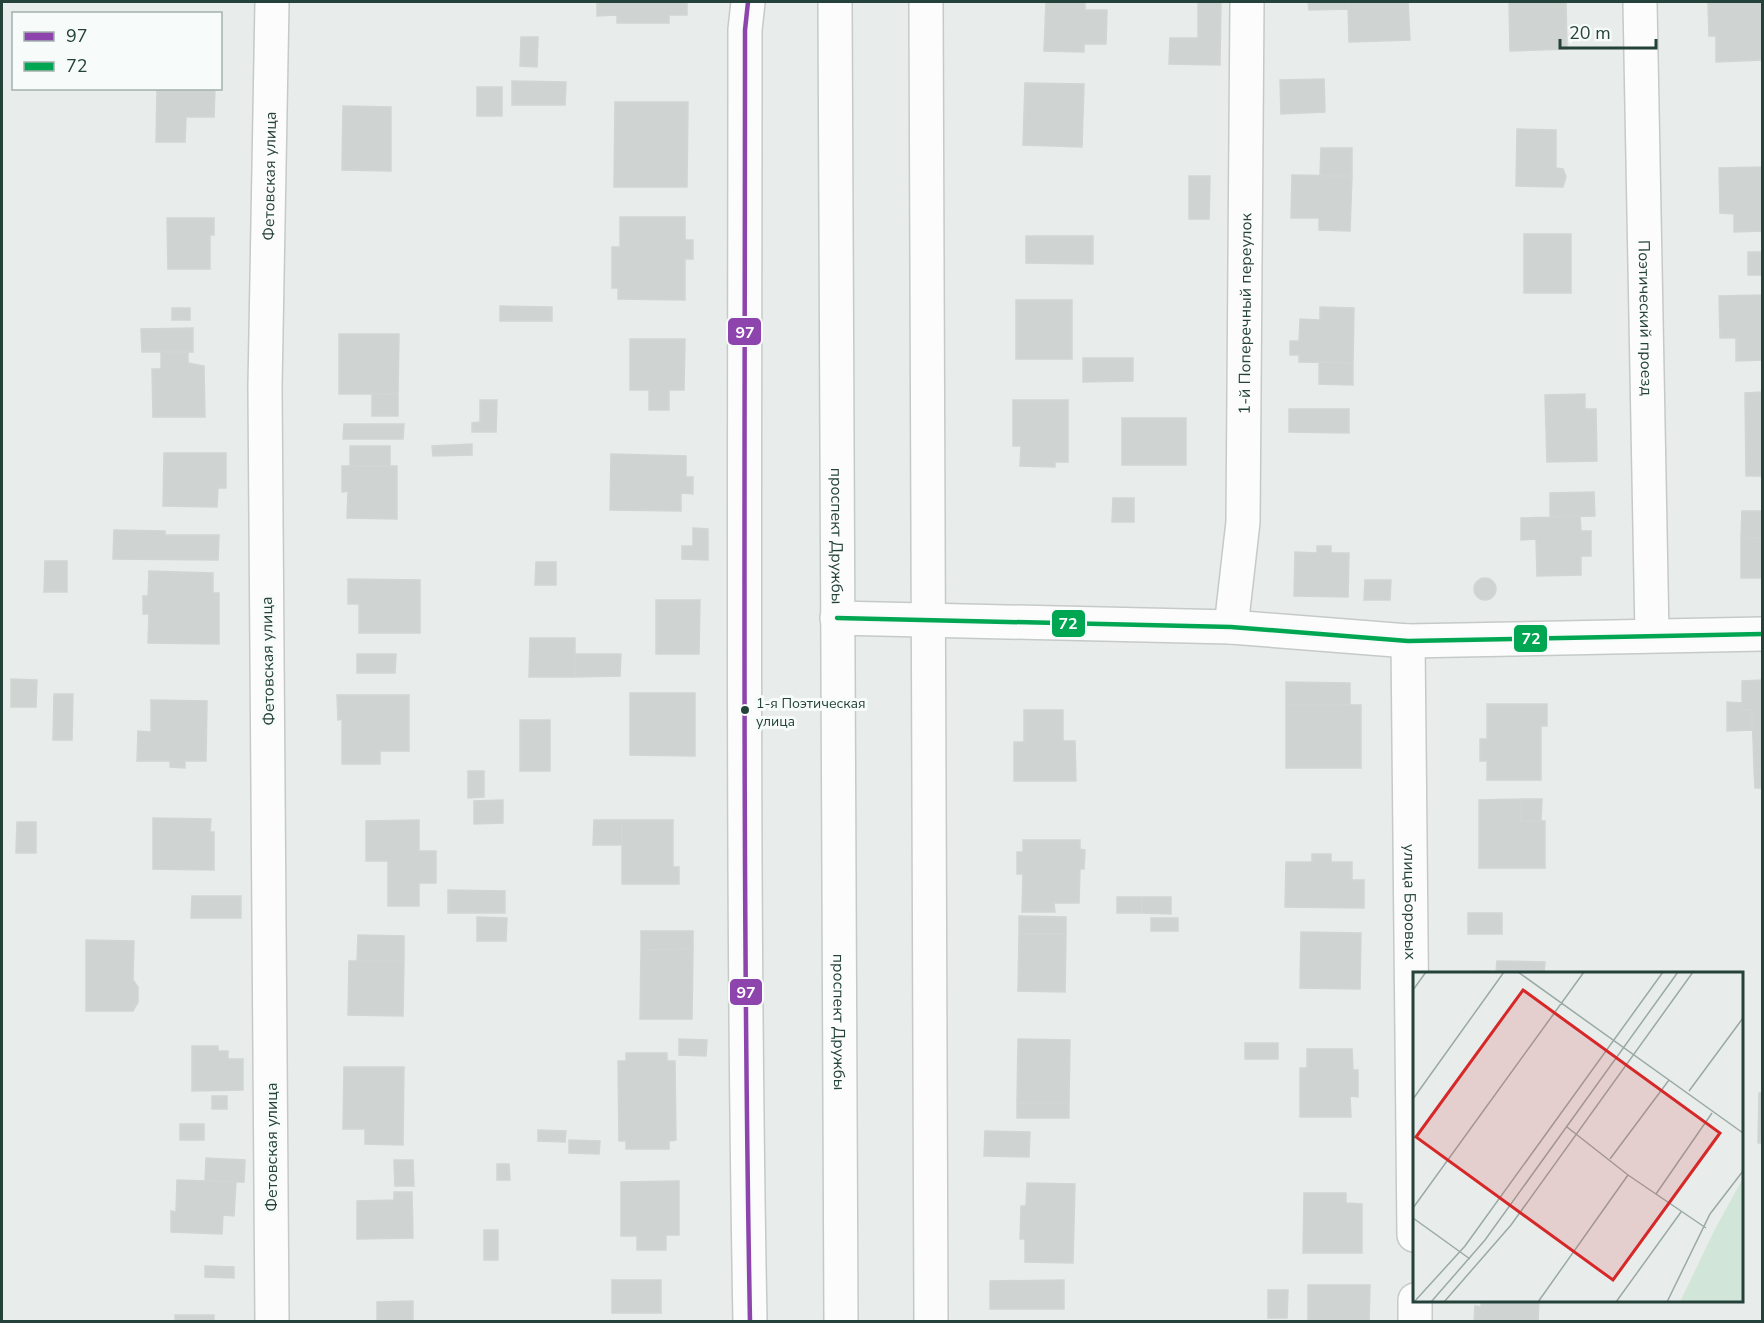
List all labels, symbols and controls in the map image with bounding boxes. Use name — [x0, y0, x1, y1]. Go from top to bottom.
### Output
legend — [12, 12, 222, 90]
scale bar — [1560, 12, 1656, 50]
text: 20 m — [1569, 21, 1611, 45]
text: 97 — [66, 24, 88, 48]
text: 72 — [66, 54, 88, 78]
street label: Фетовская улица — [258, 111, 282, 241]
street label: 1-й Поперечный переулок — [1234, 212, 1257, 414]
street label: Поэтический проезд — [1633, 240, 1657, 397]
line badge: 97 — [727, 317, 762, 346]
text: 97 — [735, 322, 755, 344]
street label: проспект Дружбы — [825, 468, 848, 604]
street label: Фетовская улица — [256, 596, 280, 726]
line badge: 72 — [1051, 609, 1086, 638]
text: 72 — [1058, 613, 1078, 635]
line badge: 72 — [1513, 624, 1548, 653]
text: 72 — [1521, 628, 1541, 650]
place label: 1-я Поэтическая улица — [756, 694, 866, 731]
marker: 1-я Поэтическая улица — [739, 704, 751, 716]
street label: улица Боровых — [1398, 844, 1421, 961]
street label: проспект Дружбы — [827, 954, 850, 1090]
inset map — [1413, 972, 1743, 1302]
line badge: 97 — [729, 978, 763, 1006]
text: 97 — [736, 982, 756, 1004]
street label: Фетовская улица — [261, 1082, 283, 1212]

